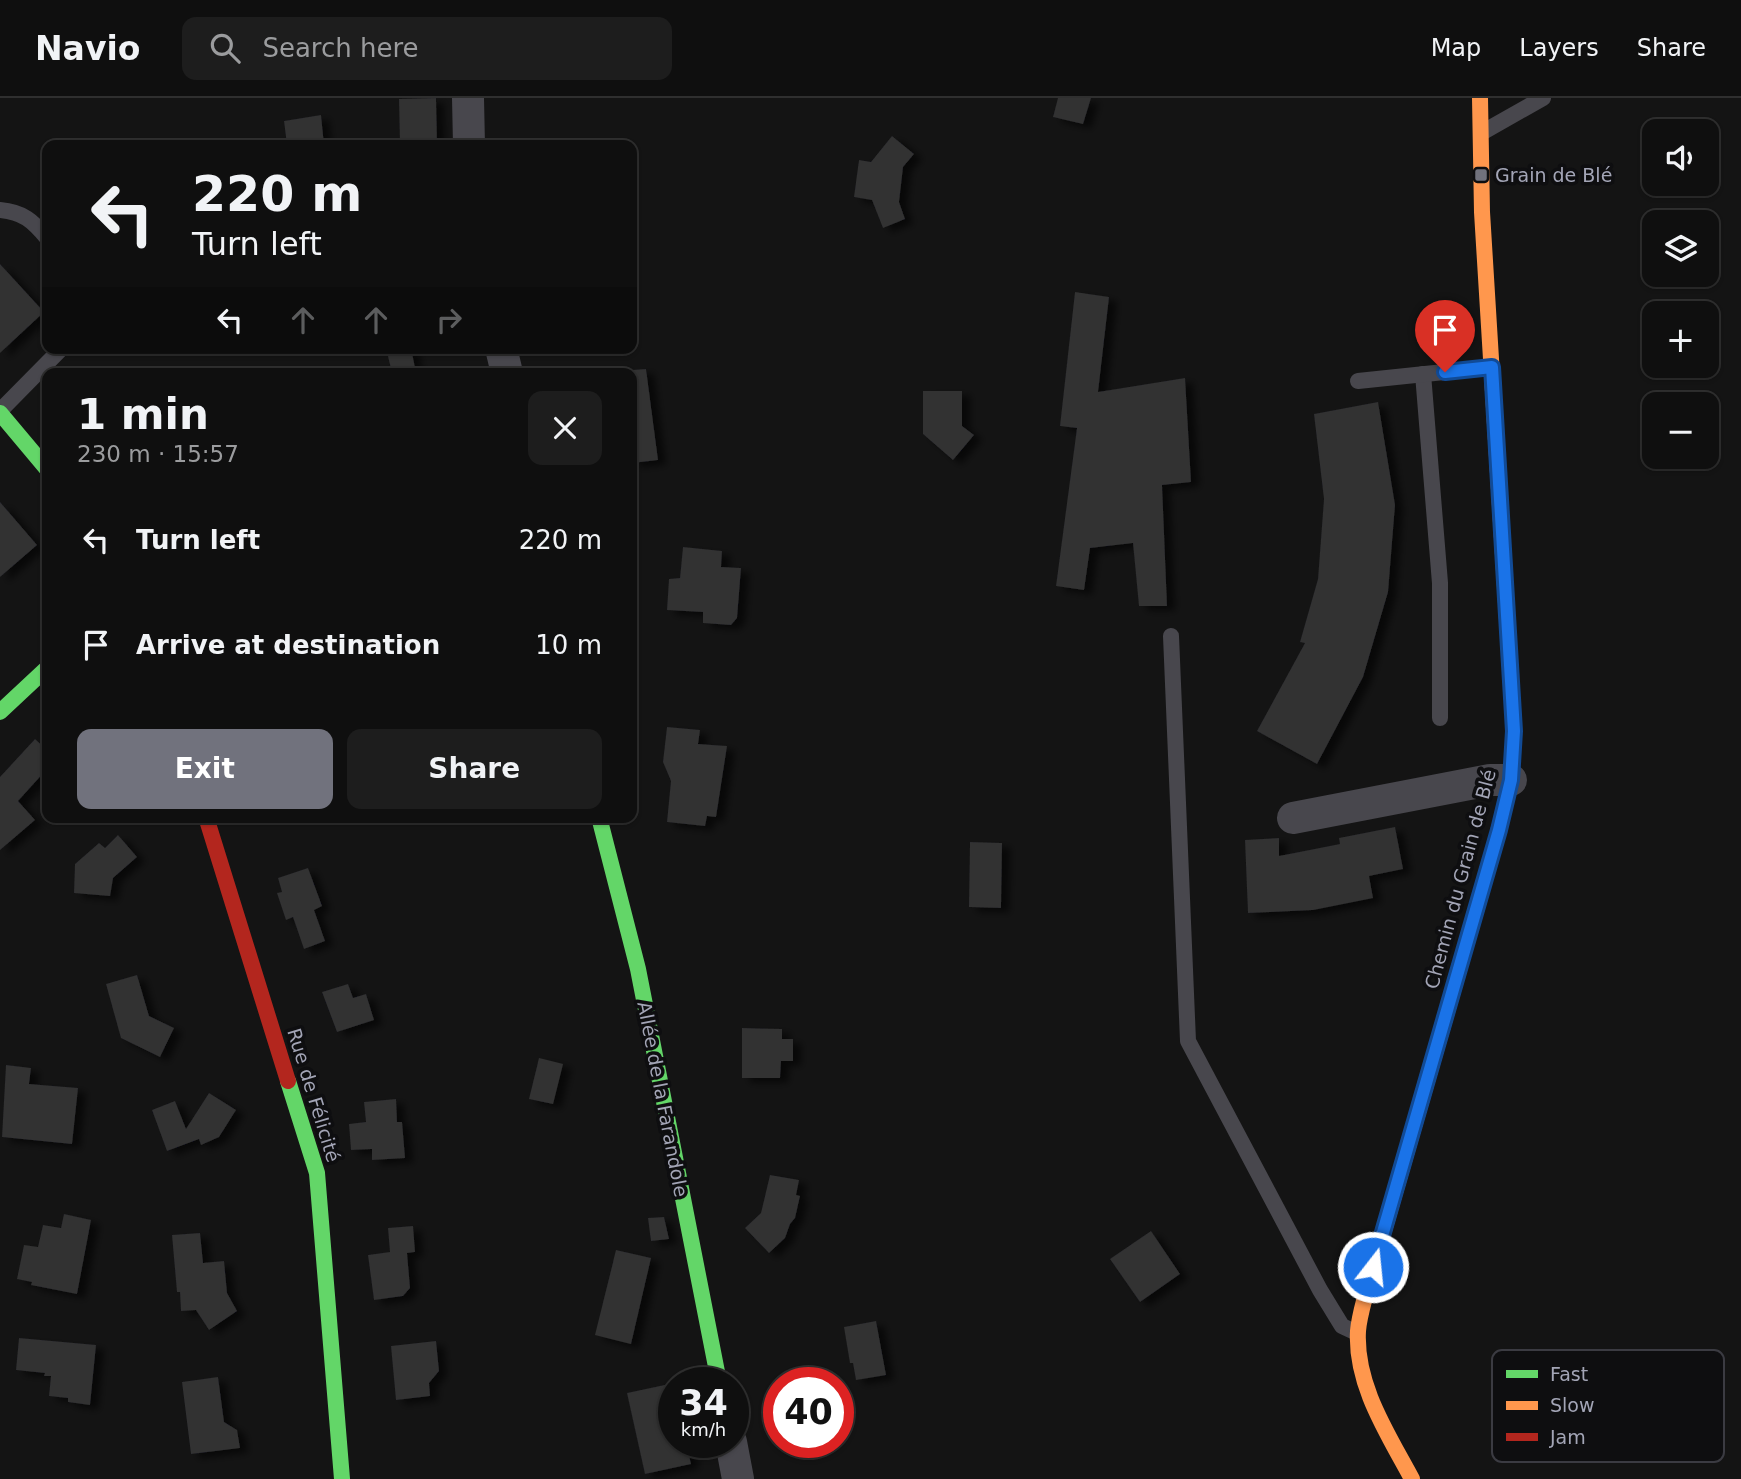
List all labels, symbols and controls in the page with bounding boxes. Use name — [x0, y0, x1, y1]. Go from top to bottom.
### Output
search box — [182, 17, 672, 80]
text: Navio — [35, 29, 140, 68]
icon: search — [206, 29, 244, 67]
text: Search here — [262, 33, 419, 63]
text: Map — [1431, 34, 1481, 62]
text: Layers — [1519, 34, 1599, 62]
text: Share — [1637, 34, 1706, 62]
map controls — [1642, 119, 1719, 469]
button: sound — [1642, 119, 1719, 196]
place label: Grain de Blé — [1495, 164, 1612, 186]
text: 220 m — [192, 166, 362, 223]
marker: Grain de Blé — [1473, 167, 1489, 183]
icon: left — [77, 168, 168, 259]
button: layers — [1642, 210, 1719, 287]
text: Turn left — [192, 225, 322, 263]
pin — [1415, 300, 1475, 372]
icon: left — [211, 301, 249, 339]
icon: ahead — [284, 301, 322, 339]
icon: ahead — [357, 301, 395, 339]
icon: right — [430, 301, 468, 339]
button: + — [1642, 301, 1719, 378]
icon: arrive — [1426, 311, 1464, 349]
text: 1 min — [77, 390, 209, 439]
button: close — [528, 391, 602, 465]
button: − — [1642, 392, 1719, 469]
text: 230 m · 15:57 — [77, 441, 239, 467]
icon: left — [77, 521, 115, 559]
text: Turn left — [136, 525, 260, 555]
text: 220 m — [519, 525, 602, 555]
icon: arrive — [77, 626, 115, 664]
text: Arrive at destination — [136, 630, 440, 660]
text: 10 m — [535, 630, 602, 660]
button: Exit — [77, 729, 333, 809]
button: Share — [347, 729, 602, 809]
street label: Chemin du Grain de Blé — [1420, 767, 1500, 991]
street label: Allée de la Farandole — [633, 999, 693, 1199]
street label: Rue de Félicité — [283, 1025, 345, 1165]
position arrow — [1336, 1230, 1410, 1304]
legend — [1492, 1350, 1724, 1462]
text: Fast — [1550, 1363, 1588, 1385]
speed limit sign: 40 — [763, 1367, 854, 1458]
text: 34 — [679, 1383, 728, 1423]
text: Slow — [1550, 1394, 1595, 1416]
text: km/h — [681, 1419, 726, 1440]
text: Jam — [1549, 1426, 1586, 1448]

